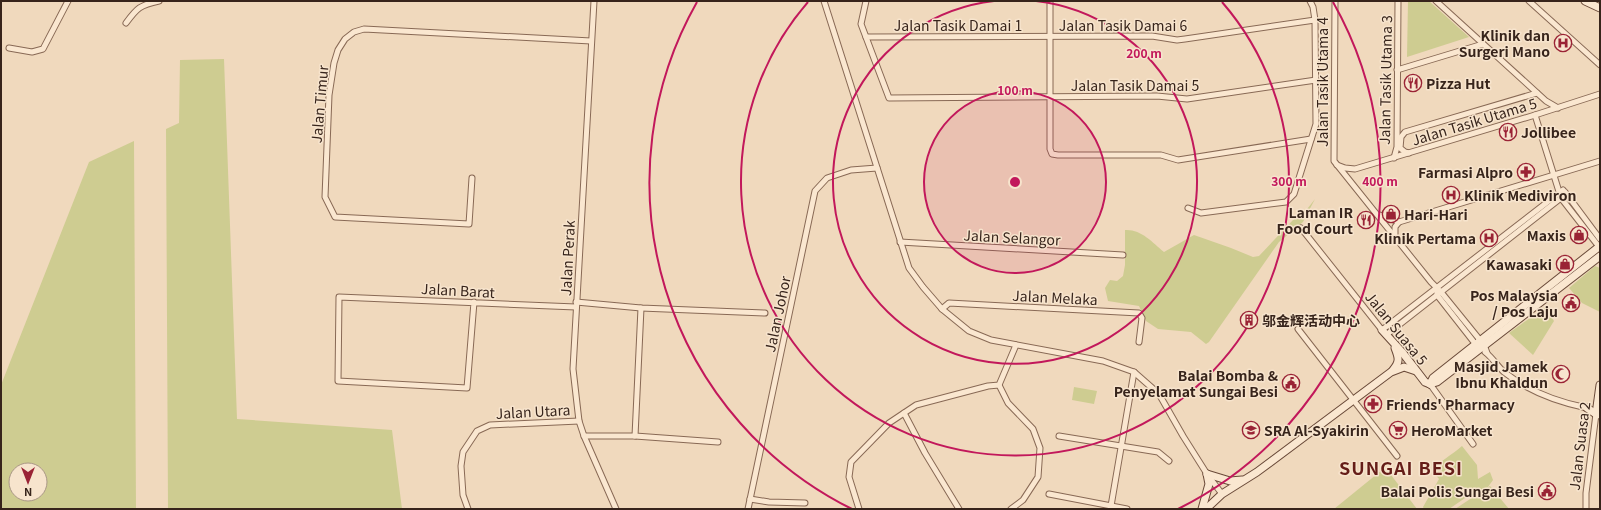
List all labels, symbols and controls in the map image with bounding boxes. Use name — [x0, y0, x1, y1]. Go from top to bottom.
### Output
street label: Jalan Tasik Damai 1 — [894, 15, 1022, 35]
street label: Jalan Tasik Damai 6 — [1059, 15, 1187, 35]
street label: Jalan Tasik Utama 3 — [1374, 15, 1396, 145]
street label: Jalan Tasik Utama 4 — [1312, 17, 1332, 147]
place label: Klinik dan Surgeri Mano — [1459, 25, 1550, 61]
hospital icon: Klinik dan Surgeri Mano — [1553, 33, 1573, 53]
text: 200 m — [1126, 44, 1162, 61]
street label: Jalan Timur — [306, 64, 332, 144]
restaurant icon: Pizza Hut — [1403, 73, 1423, 93]
place label: Pizza Hut — [1426, 73, 1491, 93]
street label: Jalan Tasik Damai 5 — [1071, 75, 1199, 95]
text: 100 m — [997, 81, 1033, 98]
street label: Jalan Tasik Utama 5 — [1409, 92, 1539, 150]
restaurant icon: Jollibee — [1498, 122, 1518, 142]
place label: Jollibee — [1521, 122, 1576, 142]
place label: Farmasi Alpro — [1418, 162, 1513, 182]
pharmacy icon: Farmasi Alpro — [1516, 162, 1536, 182]
text: 300 m — [1271, 172, 1307, 189]
text: 400 m — [1362, 172, 1398, 189]
centre of rings — [1008, 175, 1022, 189]
hospital icon: Klinik Mediviron — [1441, 185, 1461, 205]
place label: Klinik Mediviron — [1464, 185, 1576, 205]
place label: Laman IR Food Court — [1277, 202, 1353, 238]
shop icon: Hari-Hari — [1381, 204, 1401, 224]
place label: Hari-Hari — [1404, 204, 1468, 224]
restaurant icon: Laman IR Food Court — [1356, 210, 1376, 230]
street label: Jalan Perak — [555, 219, 579, 296]
street label: Jalan Selangor — [963, 224, 1062, 250]
place label: Maxis — [1527, 225, 1566, 245]
shop icon: Maxis — [1569, 225, 1589, 245]
place label: Klinik Pertama — [1374, 228, 1476, 248]
hospital icon: Klinik Pertama — [1479, 228, 1499, 248]
place label: Kawasaki — [1486, 254, 1552, 274]
shop icon: Kawasaki — [1555, 254, 1575, 274]
street label: Jalan Johor — [759, 274, 795, 354]
street label: Jalan Barat — [421, 278, 496, 302]
street label: Jalan Melaka — [1012, 285, 1098, 309]
place label: Pos Malaysia / Pos Laju — [1470, 285, 1558, 321]
street label: Jalan Suasa 5 — [1361, 287, 1433, 369]
public building icon: Pos Malaysia / Pos Laju — [1561, 293, 1581, 313]
building icon: 邬金辉活动中心 — [1239, 310, 1259, 330]
place label: 邬金辉活动中心 — [1262, 310, 1360, 330]
place label: Masjid Jamek Ibnu Khaldun — [1454, 356, 1549, 392]
mosque icon: Masjid Jamek Ibnu Khaldun — [1551, 364, 1571, 384]
place label: Balai Bomba & Penyelamat Sungai Besi — [1114, 365, 1279, 401]
public building icon: Balai Bomba & Penyelamat Sungai Besi — [1281, 373, 1301, 393]
pharmacy icon: Friends' Pharmacy — [1363, 394, 1383, 414]
place label: Friends' Pharmacy — [1386, 394, 1515, 414]
street label: Jalan Utara — [495, 399, 571, 423]
street label: Jalan Suasa 2 — [1564, 400, 1594, 491]
school or university icon: SRA Al-Syakirin — [1241, 420, 1261, 440]
place label: SRA Al-Syakirin — [1264, 420, 1369, 440]
supermarket icon: HeroMarket — [1388, 420, 1408, 440]
place label: HeroMarket — [1411, 420, 1493, 440]
district label: SUNGAI BESI — [1339, 454, 1463, 480]
north arrow — [8, 462, 48, 502]
place label: Balai Polis Sungai Besi — [1380, 481, 1534, 501]
public building icon: Balai Polis Sungai Besi — [1537, 481, 1557, 501]
text: N — [24, 485, 32, 501]

